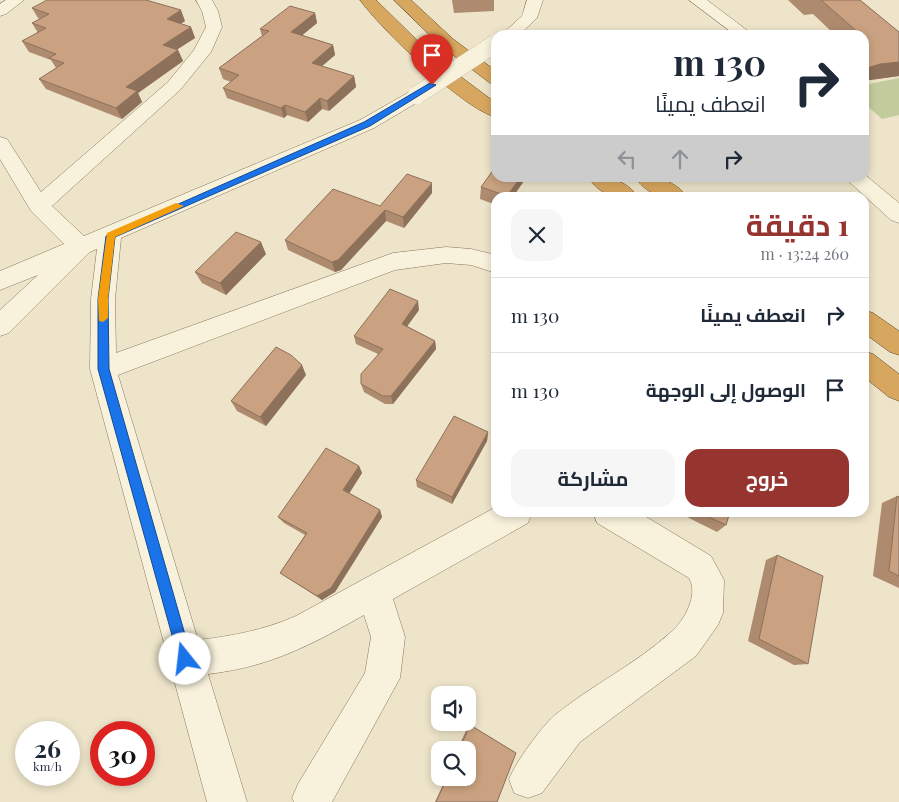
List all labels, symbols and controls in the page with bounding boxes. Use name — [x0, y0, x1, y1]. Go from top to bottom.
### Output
pin — [411, 34, 453, 85]
text: 130 m — [673, 38, 766, 85]
icon: arrive — [418, 41, 446, 69]
icon: right — [784, 50, 849, 115]
text: انعطف يمينًا — [655, 88, 766, 118]
icon: left — [613, 145, 641, 173]
icon: ahead — [666, 145, 694, 173]
icon: right — [719, 145, 747, 173]
text: 1 دقيقة — [746, 204, 849, 244]
button: close — [511, 209, 563, 261]
text: 260 m · 13:24 — [760, 243, 849, 264]
text: انعطف يمينًا — [700, 301, 806, 327]
icon: right — [821, 301, 849, 329]
text: 130 m — [511, 302, 559, 328]
text: الوصول إلى الوجهة — [646, 376, 806, 402]
icon: arrive — [821, 376, 849, 404]
text: 130 m — [511, 377, 559, 403]
button: مشاركة — [511, 449, 675, 507]
button: خروج — [685, 449, 849, 507]
position arrow — [158, 632, 210, 684]
map controls — [431, 686, 476, 786]
button: sound — [431, 686, 476, 731]
speed limit sign: 30 — [90, 721, 155, 786]
text: 26 — [34, 731, 61, 764]
button: search — [431, 741, 476, 786]
text: km/h — [33, 758, 62, 774]

